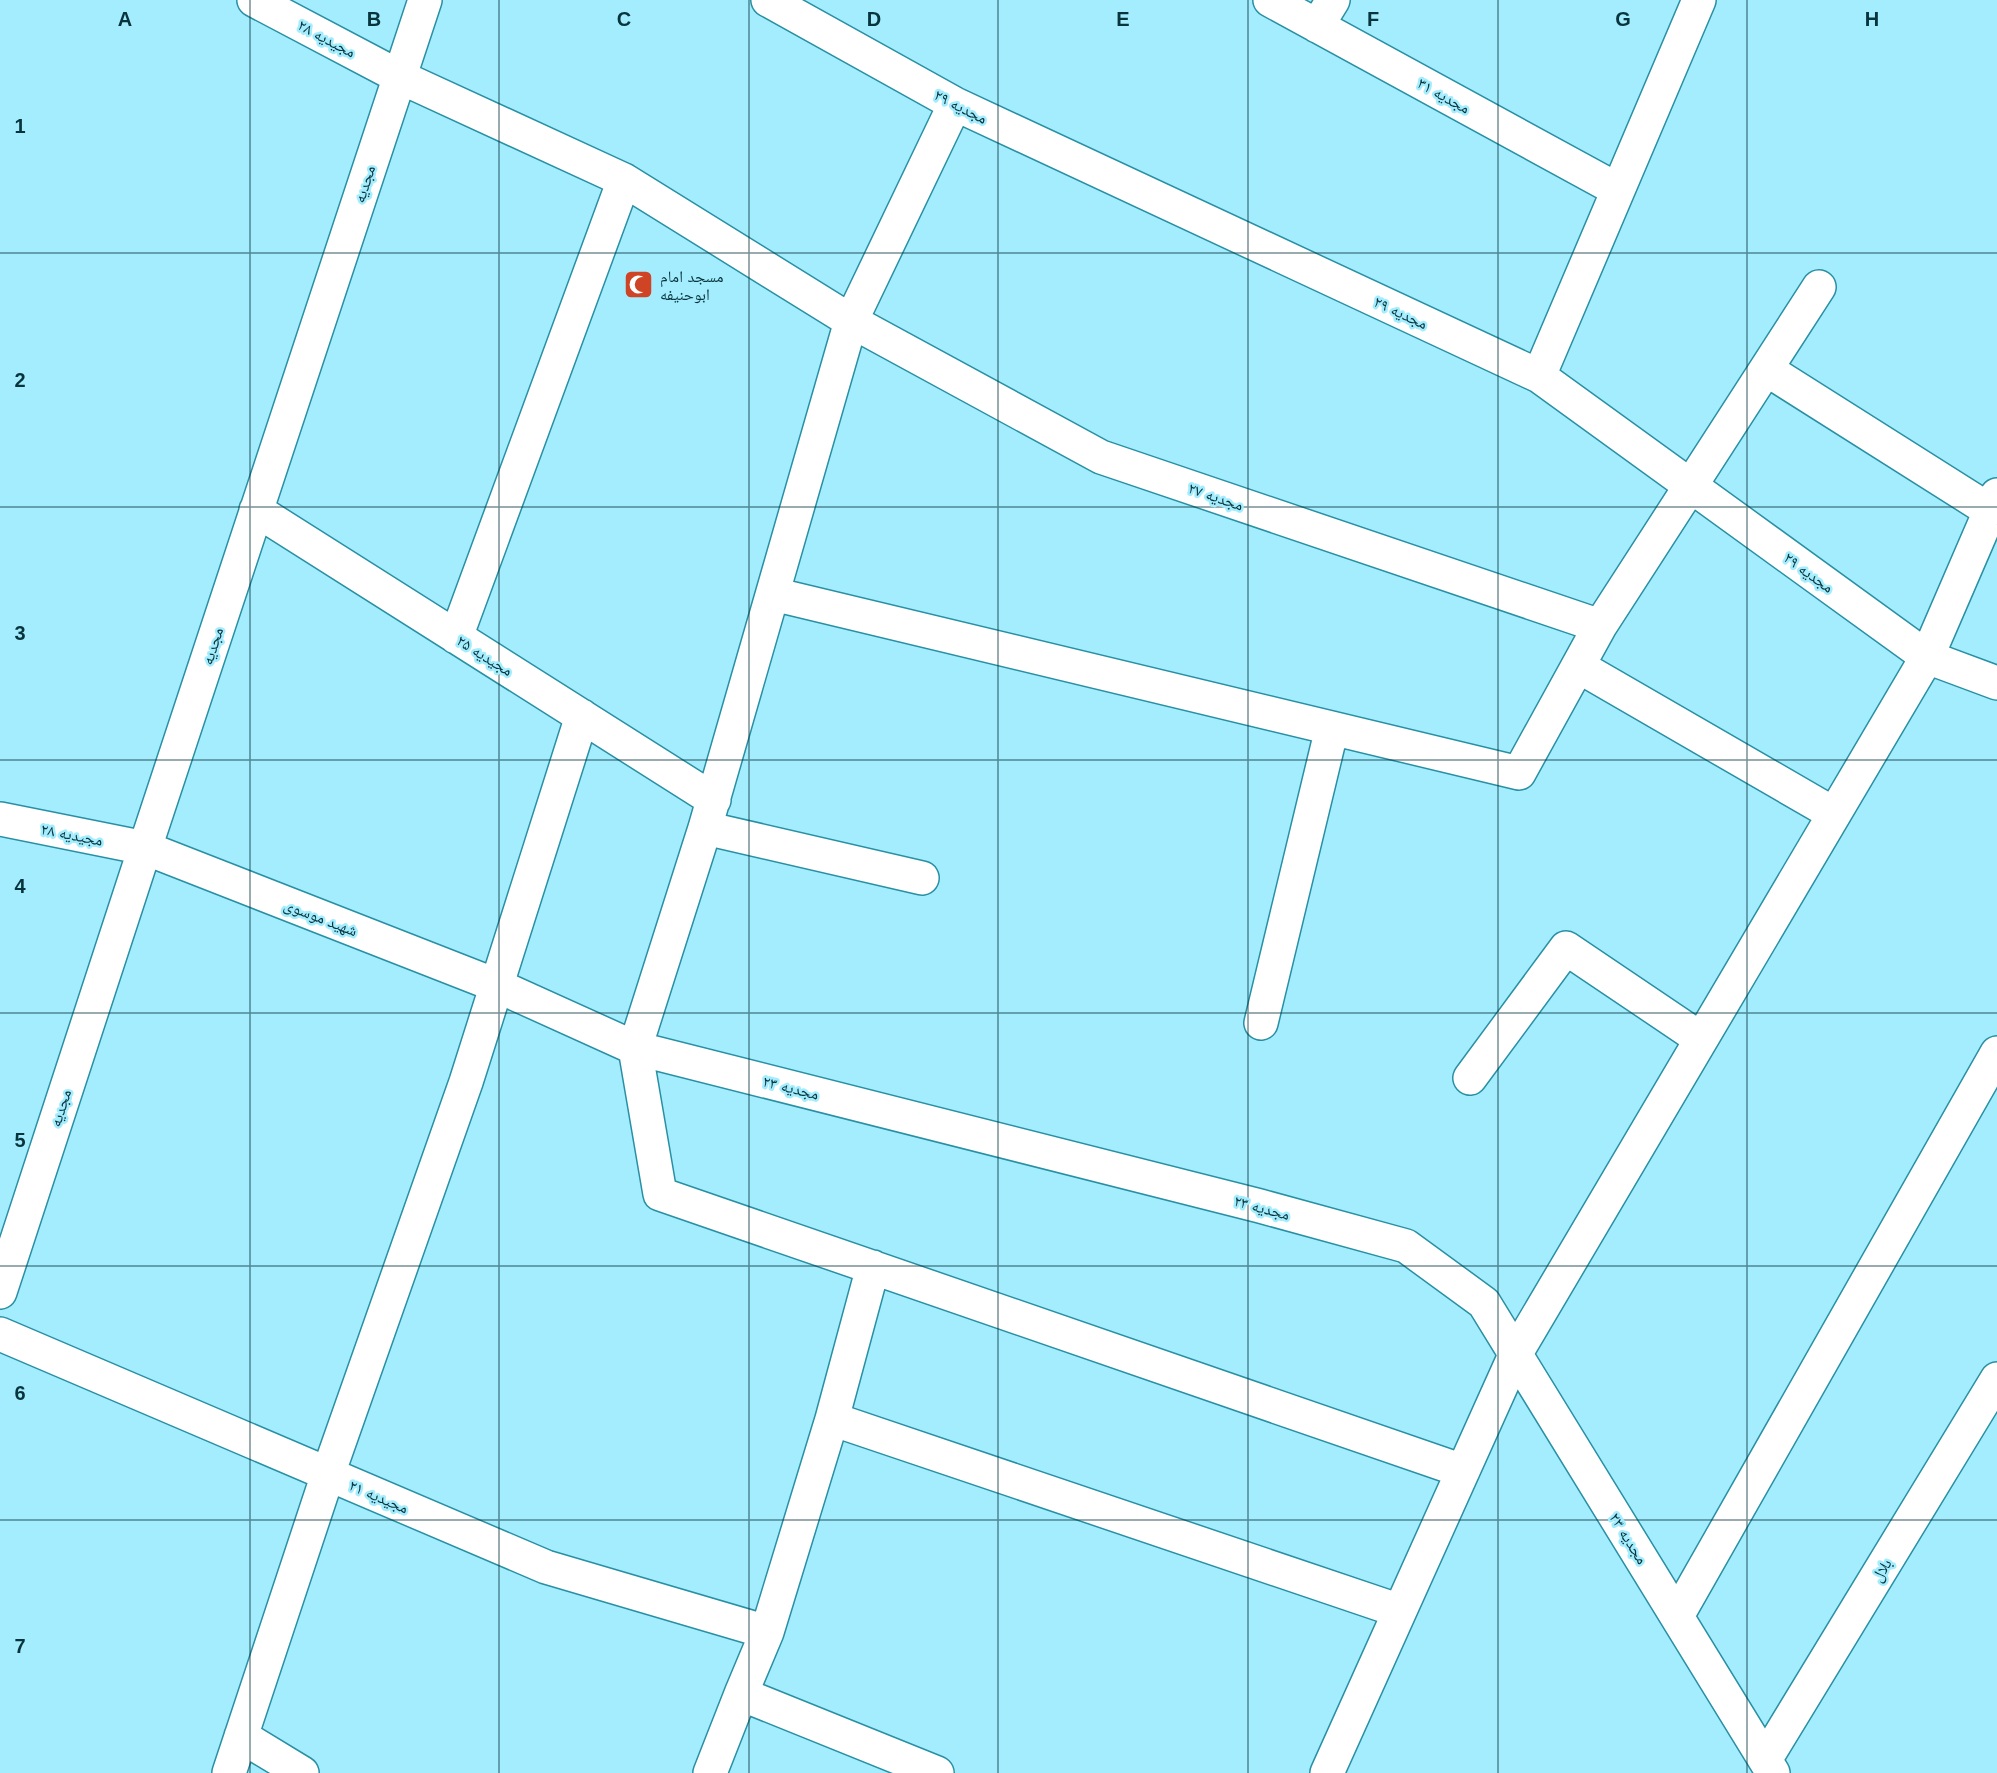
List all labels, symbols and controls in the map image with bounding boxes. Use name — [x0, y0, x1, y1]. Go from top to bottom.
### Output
text: A — [118, 8, 132, 30]
text: B — [367, 8, 381, 30]
text: C — [617, 8, 631, 30]
text: D — [867, 8, 881, 30]
text: E — [1116, 8, 1130, 30]
text: F — [1367, 8, 1379, 30]
text: G — [1615, 8, 1631, 30]
text: H — [1865, 8, 1879, 30]
street label: مجیدیه ۲۸ — [295, 16, 358, 61]
street label: مجدیه ۳۱ — [1415, 74, 1473, 117]
street label: مجدیه ۲۹ — [931, 86, 990, 127]
text: 1 — [14, 115, 26, 137]
street label: مجدیه — [350, 163, 379, 205]
place label: مسجد امام ابوحنیفه — [660, 268, 724, 304]
mosque icon: مسجد امام ابوحنیفه — [623, 269, 655, 301]
street label: مجدیه ۲۹ — [1371, 293, 1430, 332]
text: 2 — [14, 369, 26, 391]
street label: مجدیه ۲۷ — [1186, 479, 1246, 514]
street label: مجدیه ۲۹ — [1780, 549, 1837, 596]
text: 3 — [14, 622, 26, 644]
street label: مجدیه — [198, 625, 227, 667]
street label: مجیدیه ۲۵ — [453, 632, 516, 680]
street label: مجیدیه ۲۸ — [39, 820, 104, 849]
text: 4 — [14, 875, 26, 897]
street label: شهید موسوی — [281, 896, 360, 941]
street label: مجدیه ۲۳ — [761, 1072, 821, 1103]
street label: مجدیه — [46, 1087, 75, 1129]
text: 5 — [14, 1129, 26, 1151]
street label: مجدیه ۲۳ — [1232, 1192, 1292, 1223]
text: 6 — [14, 1382, 26, 1404]
street label: مجیدیه ۲۱ — [346, 1476, 411, 1517]
street label: مجدیه ۲۳ — [1606, 1510, 1651, 1567]
street label: بلال — [1868, 1556, 1897, 1586]
text: 7 — [14, 1635, 26, 1657]

